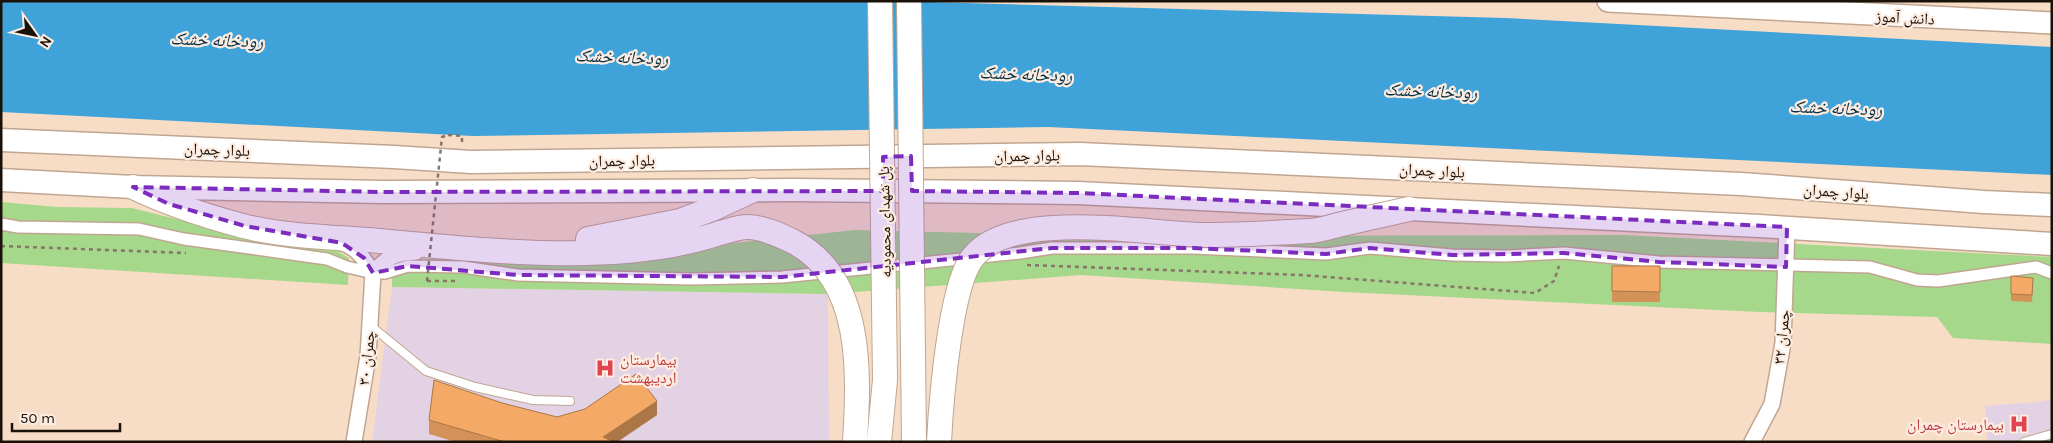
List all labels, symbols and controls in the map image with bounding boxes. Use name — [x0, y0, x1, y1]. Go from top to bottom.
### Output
street label: دانش آموز — [1874, 6, 1935, 30]
north arrow — [10, 10, 60, 60]
water label: رودخانه خشک — [170, 27, 264, 53]
text: N — [36, 33, 55, 51]
water label: رودخانه خشک — [575, 44, 669, 70]
water label: رودخانه خشک — [979, 61, 1073, 87]
water label: رودخانه خشک — [1384, 78, 1478, 104]
water label: رودخانه خشک — [1789, 95, 1883, 121]
street label: بلوار چمران — [184, 139, 250, 161]
street label: بلوار چمران — [994, 145, 1060, 167]
street label: بلوار چمران — [589, 150, 655, 172]
street label: بلوار چمران — [1398, 159, 1465, 183]
street label: پل شهدای محمودیه — [874, 166, 896, 278]
street label: بلوار چمران — [1802, 180, 1870, 204]
street label: ۳۲ چمران — [1769, 309, 1795, 365]
street label: ۳۰ چمران — [354, 330, 380, 386]
place label: بیمارستان اردیبهشت — [620, 350, 677, 387]
hospital icon: بیمارستان اردیبهشت — [594, 357, 616, 379]
scale bar — [12, 400, 120, 432]
text: 50 m — [20, 409, 55, 427]
hospital icon: بیمارستان چمران — [2008, 413, 2030, 435]
place label: بیمارستان چمران — [1907, 415, 2004, 435]

